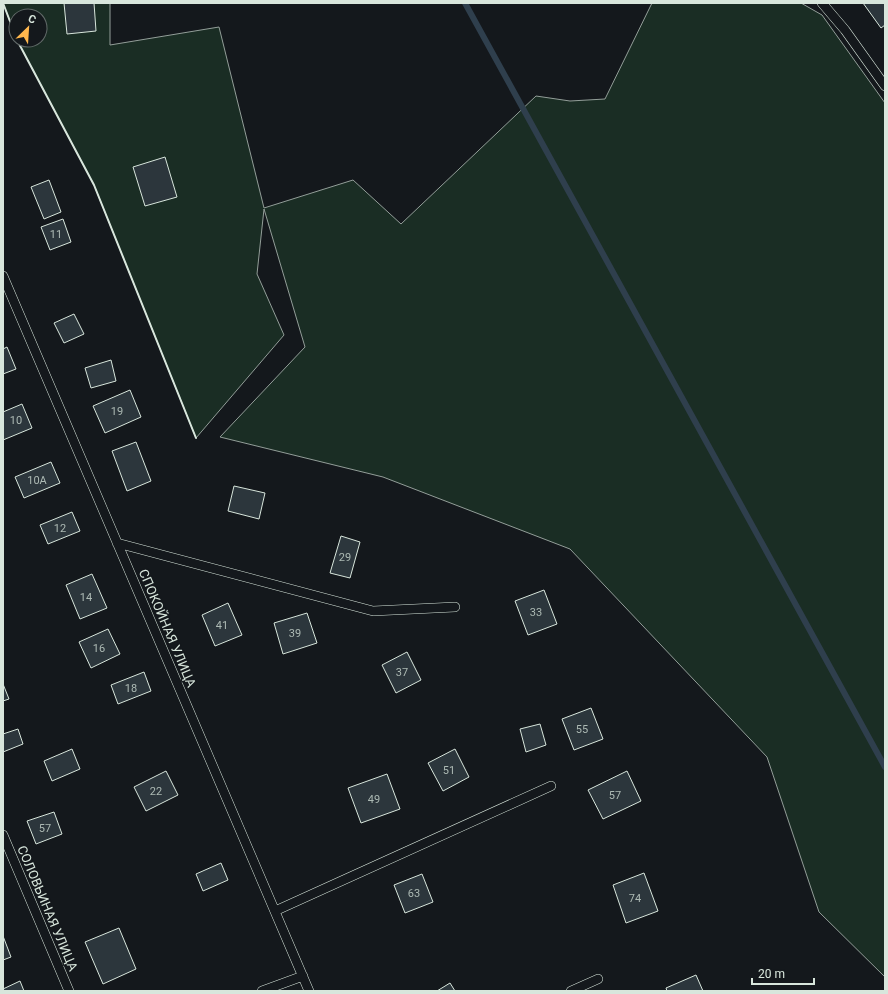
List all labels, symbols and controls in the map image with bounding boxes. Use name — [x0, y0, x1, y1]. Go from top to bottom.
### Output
north arrow — [8, 8, 48, 48]
text: С — [26, 12, 38, 27]
house number: 11 — [50, 228, 62, 241]
house number: 19 — [111, 405, 123, 418]
house number: 10 — [10, 414, 22, 427]
house number: 10А — [27, 474, 48, 487]
house number: 12 — [54, 522, 66, 535]
house number: 29 — [339, 551, 351, 564]
street label: СПОКОЙНАЯ УЛИЦА — [136, 567, 199, 690]
house number: 14 — [80, 591, 92, 604]
house number: 33 — [530, 606, 542, 619]
house number: 41 — [216, 619, 228, 632]
house number: 39 — [289, 627, 301, 640]
house number: 16 — [93, 642, 105, 655]
house number: 37 — [396, 666, 408, 679]
house number: 18 — [125, 682, 137, 695]
house number: 55 — [576, 723, 588, 736]
house number: 51 — [443, 764, 455, 777]
house number: 22 — [150, 785, 162, 798]
house number: 57 — [609, 789, 621, 802]
house number: 49 — [368, 793, 380, 806]
house number: 57 — [39, 822, 51, 835]
street label: СОЛОВЬИНАЯ УЛИЦА — [14, 843, 81, 974]
house number: 63 — [408, 887, 420, 900]
house number: 74 — [629, 892, 641, 905]
scale bar — [752, 960, 814, 986]
text: 20 m — [758, 967, 785, 981]

